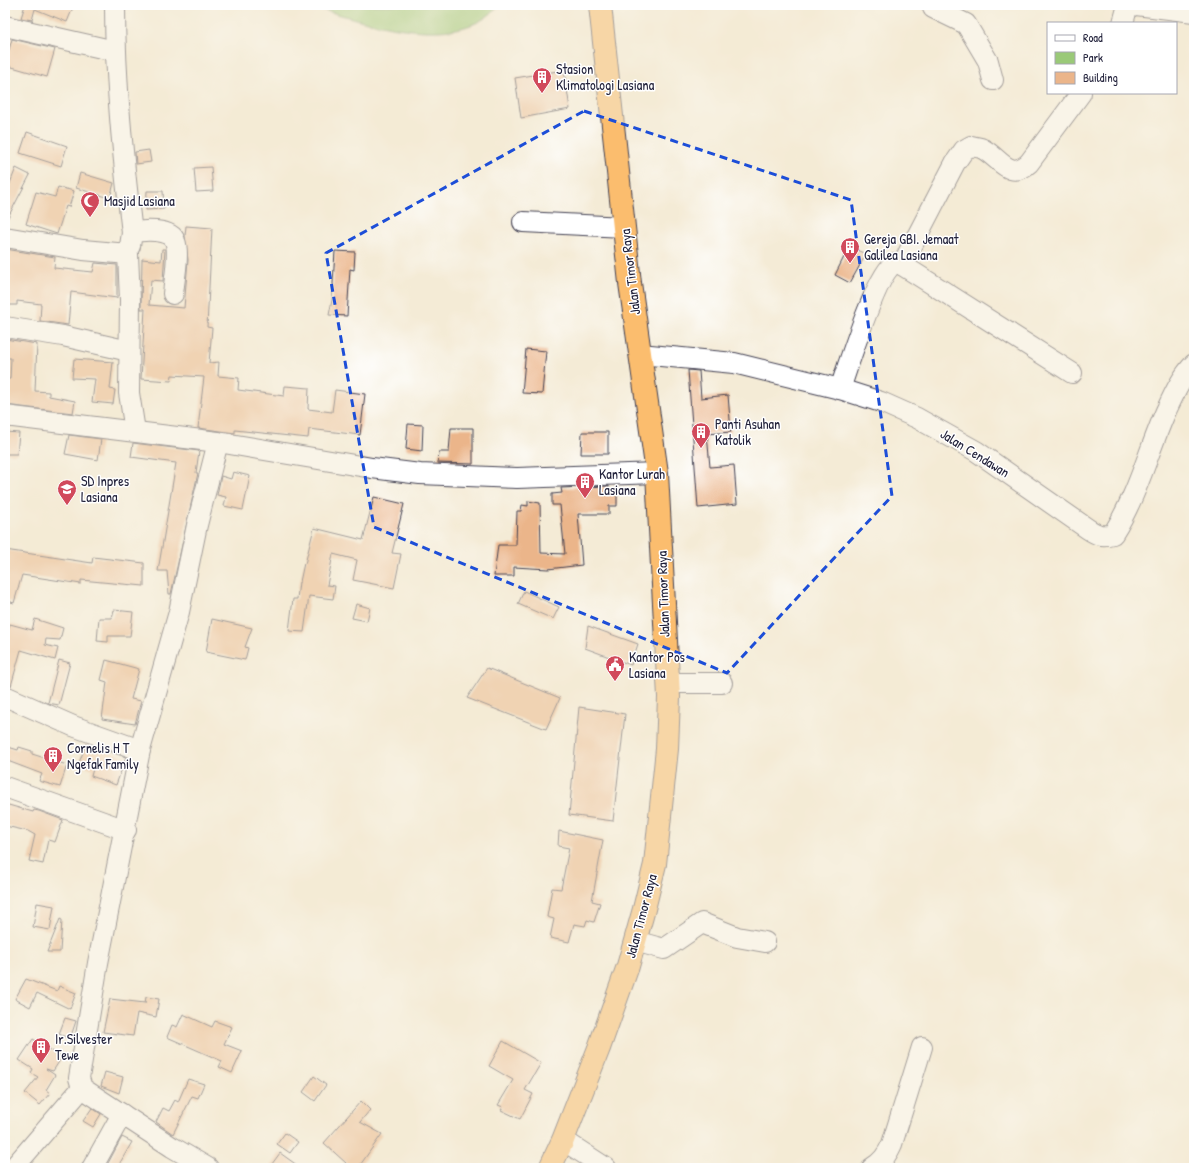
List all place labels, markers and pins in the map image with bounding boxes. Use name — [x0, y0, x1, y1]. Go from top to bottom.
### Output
place label: Stasion Klimatologi Lasiana — [556, 59, 655, 95]
building icon: Stasion Klimatologi Lasiana — [531, 66, 553, 94]
mosque icon: Masjid Lasiana — [79, 190, 101, 218]
place label: Masjid Lasiana — [104, 191, 175, 211]
place label: Gereja GBI. Jemaat Galilea Lasiana — [864, 229, 959, 264]
building icon: Gereja GBI. Jemaat Galilea Lasiana — [839, 236, 861, 264]
place label: Panti Asuhan Katolik — [715, 414, 780, 449]
building icon: Panti Asuhan Katolik — [690, 421, 712, 449]
place label: Kantor Lurah Lasiana — [599, 464, 665, 499]
place label: SD Inpres Lasiana — [81, 471, 129, 506]
building icon: Kantor Lurah Lasiana — [574, 471, 596, 499]
school or university icon: SD Inpres Lasiana — [56, 478, 78, 506]
place label: Kantor Pos Lasiana — [629, 647, 685, 682]
public building icon: Kantor Pos Lasiana — [604, 654, 626, 682]
place label: Cornelis H T Ngefak Family — [67, 738, 139, 774]
building icon: Cornelis H T Ngefak Family — [42, 745, 64, 773]
place label: Ir.Silvester Tewe — [55, 1029, 113, 1064]
building icon: Ir.Silvester Tewe — [30, 1036, 52, 1064]

